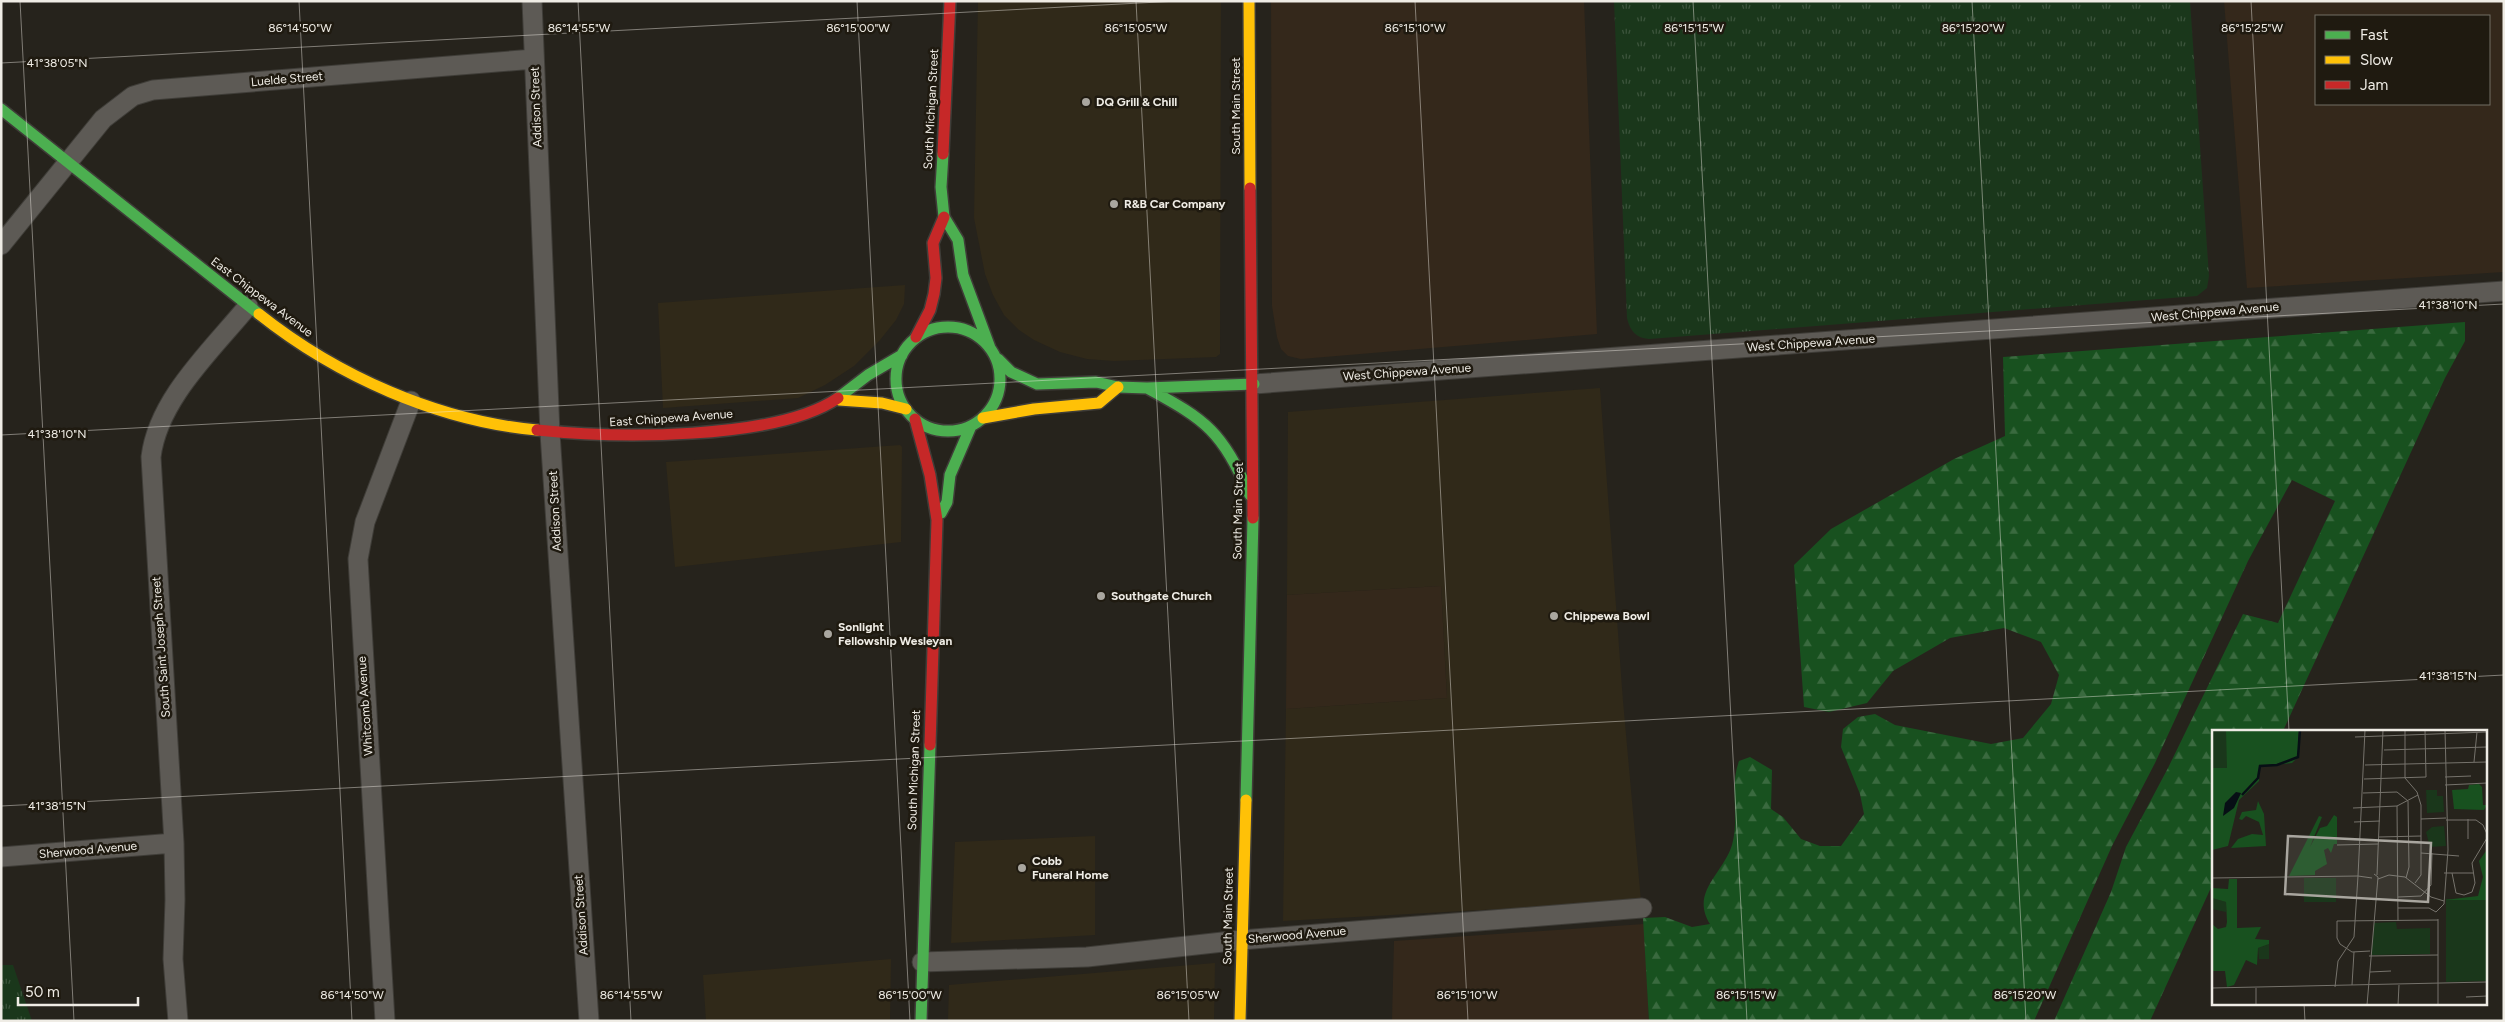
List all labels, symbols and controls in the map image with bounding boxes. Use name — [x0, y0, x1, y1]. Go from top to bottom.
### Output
legend — [2315, 15, 2490, 105]
text: 86°14'50"W — [268, 21, 332, 35]
text: 86°14'55"W — [548, 21, 611, 35]
text: 86°15'00"W — [826, 21, 890, 35]
text: 86°15'05"W — [1105, 21, 1168, 35]
text: 86°15'10"W — [1385, 21, 1446, 35]
text: 86°15'15"W — [1664, 21, 1725, 35]
text: 86°15'20"W — [1942, 21, 2005, 35]
text: 86°15'25"W — [2221, 21, 2283, 35]
text: Fast — [2360, 26, 2389, 44]
street label: South Michigan Street — [921, 48, 941, 170]
text: Slow — [2360, 51, 2393, 69]
text: 41°38'05"N — [27, 56, 87, 70]
street label: South Main Street — [1229, 57, 1243, 155]
street label: Addison Street — [528, 66, 544, 148]
street label: Luelde Street — [250, 69, 324, 89]
text: Jam — [2360, 76, 2388, 94]
place label: DQ Grill & Chill — [1096, 95, 1177, 109]
marker: DQ Grill & Chill — [1080, 96, 1092, 108]
place label: R&B Car Company — [1124, 197, 1226, 211]
marker: R&B Car Company — [1108, 198, 1120, 210]
street label: East Chippewa Avenue — [208, 254, 316, 340]
text: 41°38'10"N — [2419, 298, 2477, 312]
street label: West Chippewa Avenue — [2150, 299, 2280, 325]
street label: West Chippewa Avenue — [1747, 332, 1876, 354]
street label: West Chippewa Avenue — [1343, 361, 1472, 383]
street label: East Chippewa Avenue — [609, 407, 734, 429]
text: 41°38'10"N — [28, 427, 86, 441]
street label: South Main Street — [1230, 462, 1246, 560]
street label: Addison Street — [546, 470, 564, 552]
street label: South Saint Joseph Street — [149, 576, 173, 718]
place label: Southgate Church — [1111, 589, 1212, 603]
marker: Southgate Church — [1095, 590, 1107, 602]
place label: Chippewa Bowl — [1564, 609, 1650, 623]
marker: Chippewa Bowl — [1548, 610, 1560, 622]
place label: Sonlight Fellowship Wesleyan — [838, 620, 952, 648]
marker: Sonlight Fellowship Wesleyan — [822, 628, 834, 640]
street label: Whitcomb Avenue — [355, 655, 375, 756]
text: 41°38'15"N — [2419, 669, 2477, 683]
street label: South Michigan Street — [905, 709, 923, 830]
inset map — [2212, 730, 2488, 1004]
text: 41°38'15"N — [28, 799, 86, 813]
street label: Sherwood Avenue — [38, 839, 138, 861]
place label: Cobb Funeral Home — [1032, 854, 1109, 882]
marker: Cobb Funeral Home — [1016, 862, 1028, 874]
street label: South Main Street — [1220, 867, 1236, 965]
street label: Addison Street — [571, 874, 591, 956]
street label: Sherwood Avenue — [1247, 924, 1347, 946]
scale bar — [18, 974, 138, 1006]
text: 50 m — [25, 983, 60, 1001]
text: 86°14'50"W — [320, 988, 384, 1002]
text: 86°14'55"W — [600, 988, 663, 1002]
text: 86°15'00"W — [878, 988, 942, 1002]
text: 86°15'05"W — [1157, 988, 1220, 1002]
text: 86°15'10"W — [1437, 988, 1498, 1002]
text: 86°15'15"W — [1716, 988, 1777, 1002]
text: 86°15'20"W — [1994, 988, 2057, 1002]

